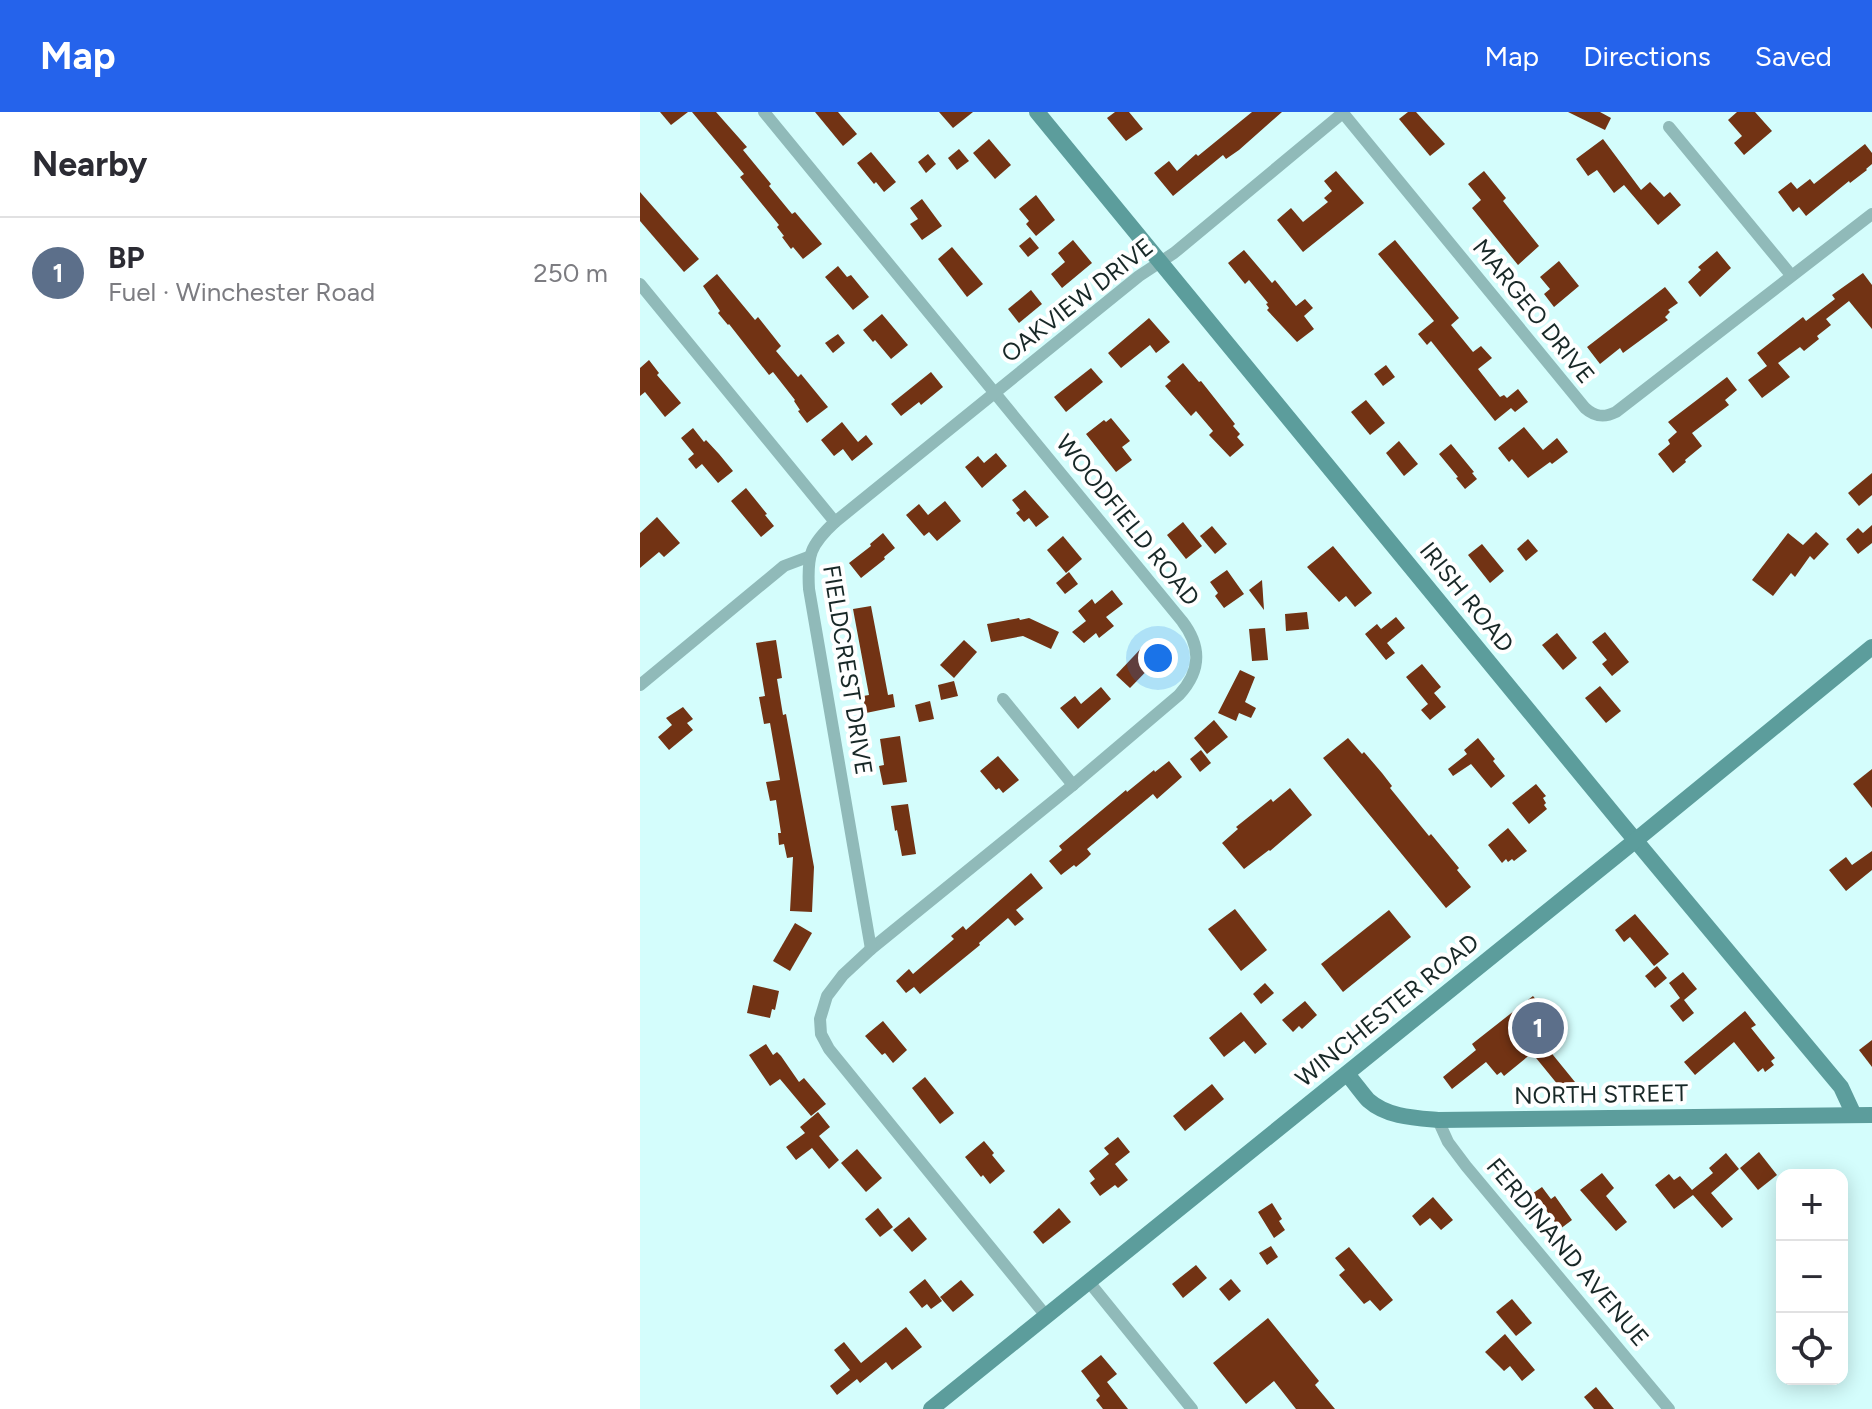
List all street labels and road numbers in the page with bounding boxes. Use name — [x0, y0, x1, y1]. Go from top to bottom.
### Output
street label: OAKVIEW DRIVE — [995, 232, 1159, 368]
street label: MARGEO DRIVE — [1467, 233, 1601, 389]
street label: WOODFIELD ROAD — [1050, 429, 1206, 611]
street label: IRISH ROAD — [1414, 536, 1520, 658]
street label: FIELDCREST DRIVE — [817, 563, 879, 777]
street label: WINCHESTER ROAD — [1290, 927, 1484, 1093]
street label: NORTH STREET — [1514, 1078, 1688, 1110]
street label: FERDINAND AVENUE — [1481, 1152, 1655, 1352]

